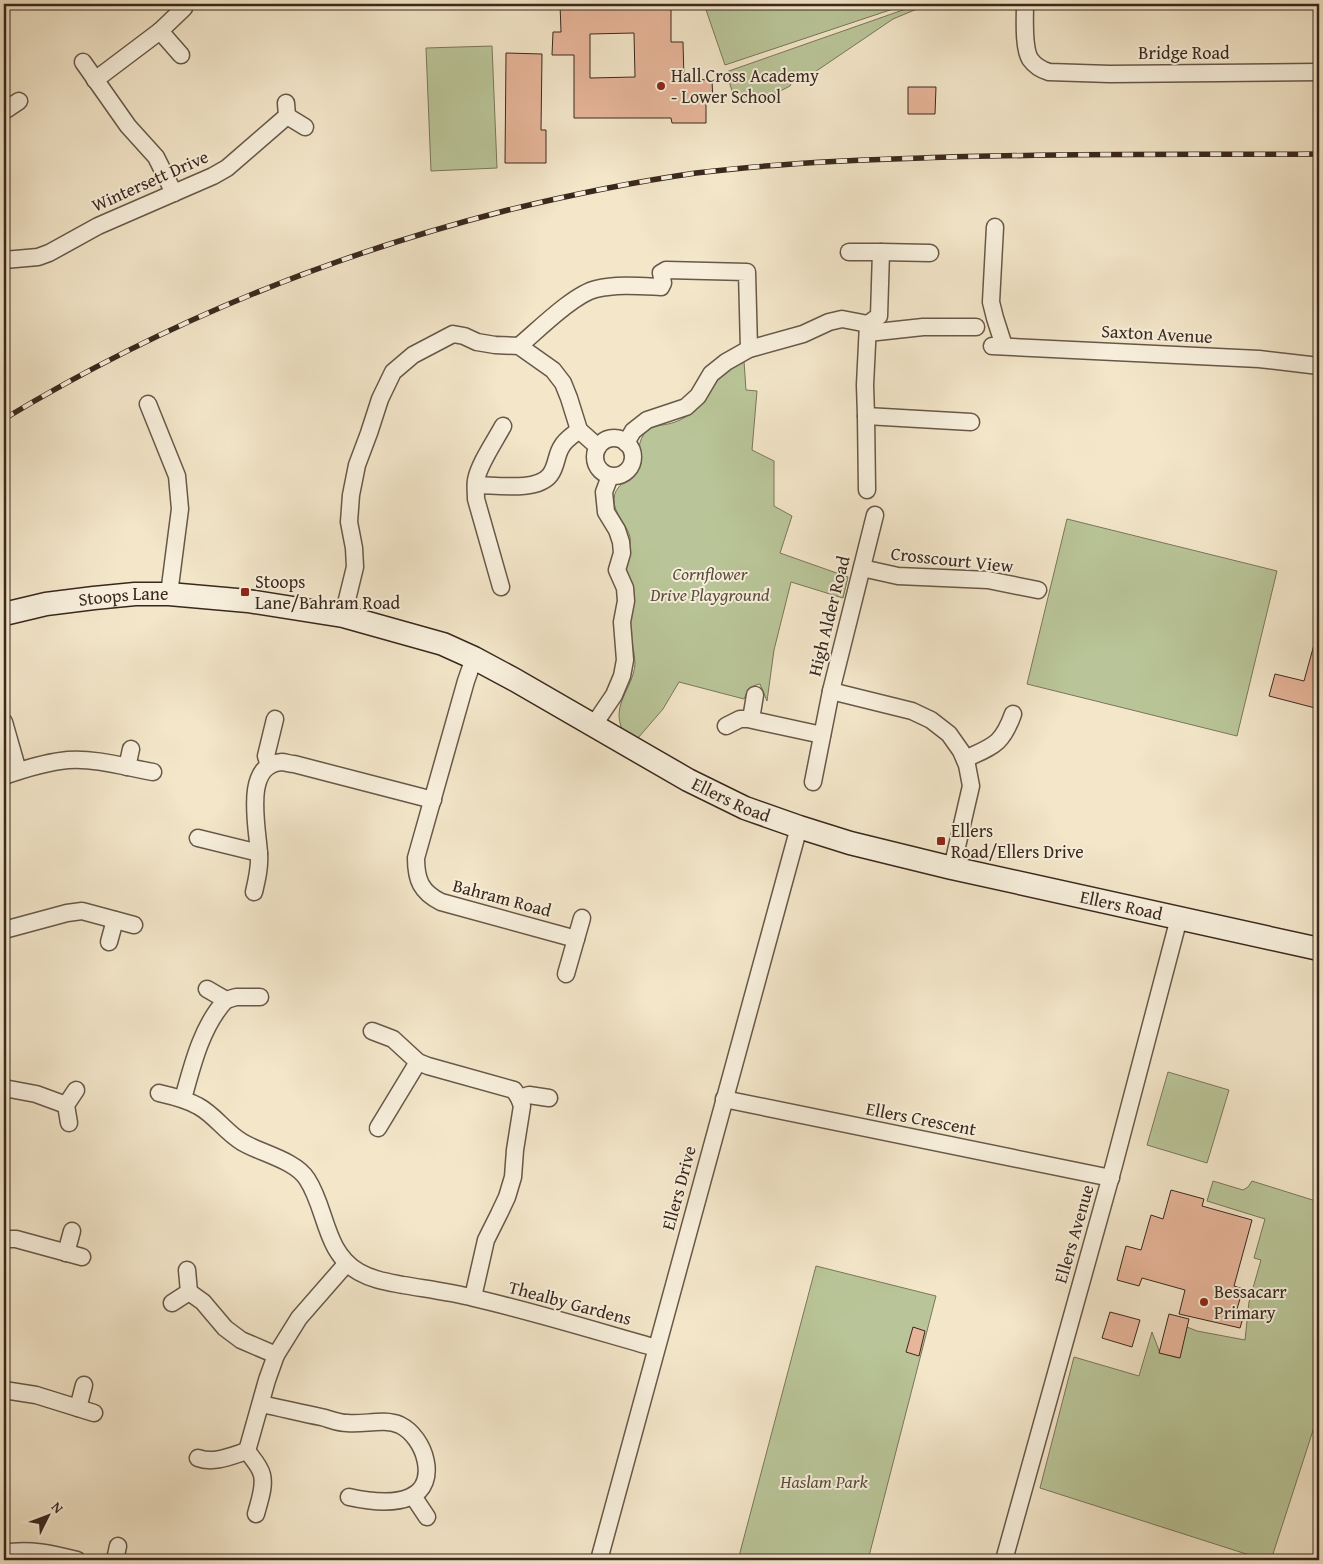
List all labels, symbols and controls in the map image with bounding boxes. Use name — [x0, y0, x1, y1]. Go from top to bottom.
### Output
street label: Bridge Road — [1138, 39, 1230, 66]
place label: Hall Cross Academy - Lower School — [671, 62, 819, 110]
marker: Hall Cross Academy - Lower School — [655, 80, 667, 92]
street label: Wintersett Drive — [87, 143, 213, 218]
street label: Saxton Avenue — [1101, 317, 1213, 350]
street label: Crosscourt View — [889, 540, 1015, 579]
street label: High Alder Road — [801, 553, 857, 679]
park label: Cornflower Drive Playground — [649, 560, 770, 608]
place label: Stoops Lane/Bahram Road — [255, 568, 401, 616]
street label: Stoops Lane — [77, 580, 168, 613]
marker: Stoops Lane/Bahram Road — [239, 586, 251, 598]
street label: Ellers Road — [687, 770, 775, 829]
place label: Ellers Road/Ellers Drive — [951, 817, 1084, 865]
marker: Ellers Road/Ellers Drive — [935, 835, 947, 847]
street label: Bahram Road — [450, 871, 555, 924]
street label: Ellers Road — [1077, 883, 1166, 927]
street label: Ellers Crescent — [864, 1095, 979, 1143]
street label: Ellers Drive — [654, 1143, 703, 1233]
street label: Ellers Avenue — [1047, 1181, 1100, 1286]
street label: Thealby Gardens — [506, 1273, 635, 1332]
place label: Bessacarr Primary — [1214, 1278, 1287, 1326]
marker: Bessacarr Primary — [1198, 1296, 1210, 1308]
park label: Haslam Park — [779, 1468, 868, 1495]
north arrow — [22, 1492, 72, 1542]
text: N — [47, 1497, 69, 1518]

